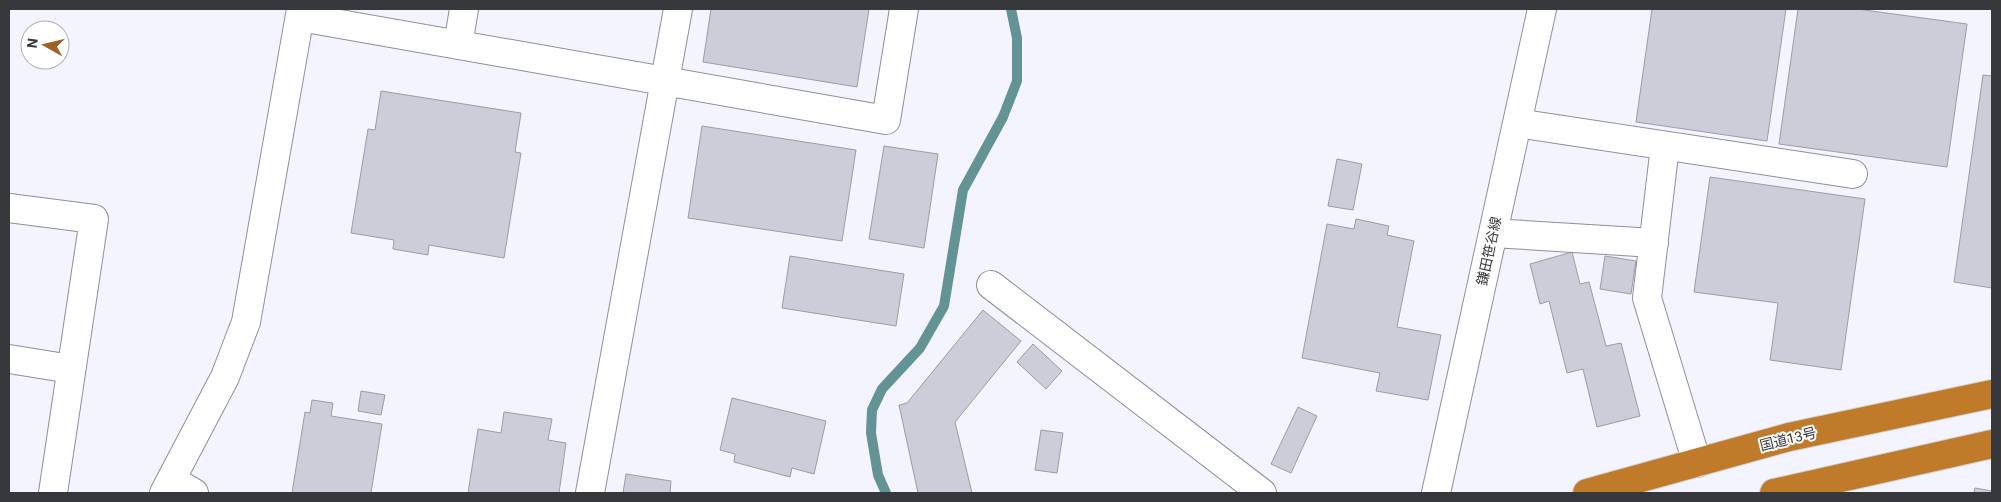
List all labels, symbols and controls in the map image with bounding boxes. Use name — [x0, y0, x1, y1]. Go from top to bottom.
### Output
north arrow — [20, 20, 70, 70]
text: N — [24, 37, 41, 49]
street label: 鎌田笹谷線 — [1474, 215, 1504, 287]
street label: 国道13号 — [1758, 424, 1818, 454]

